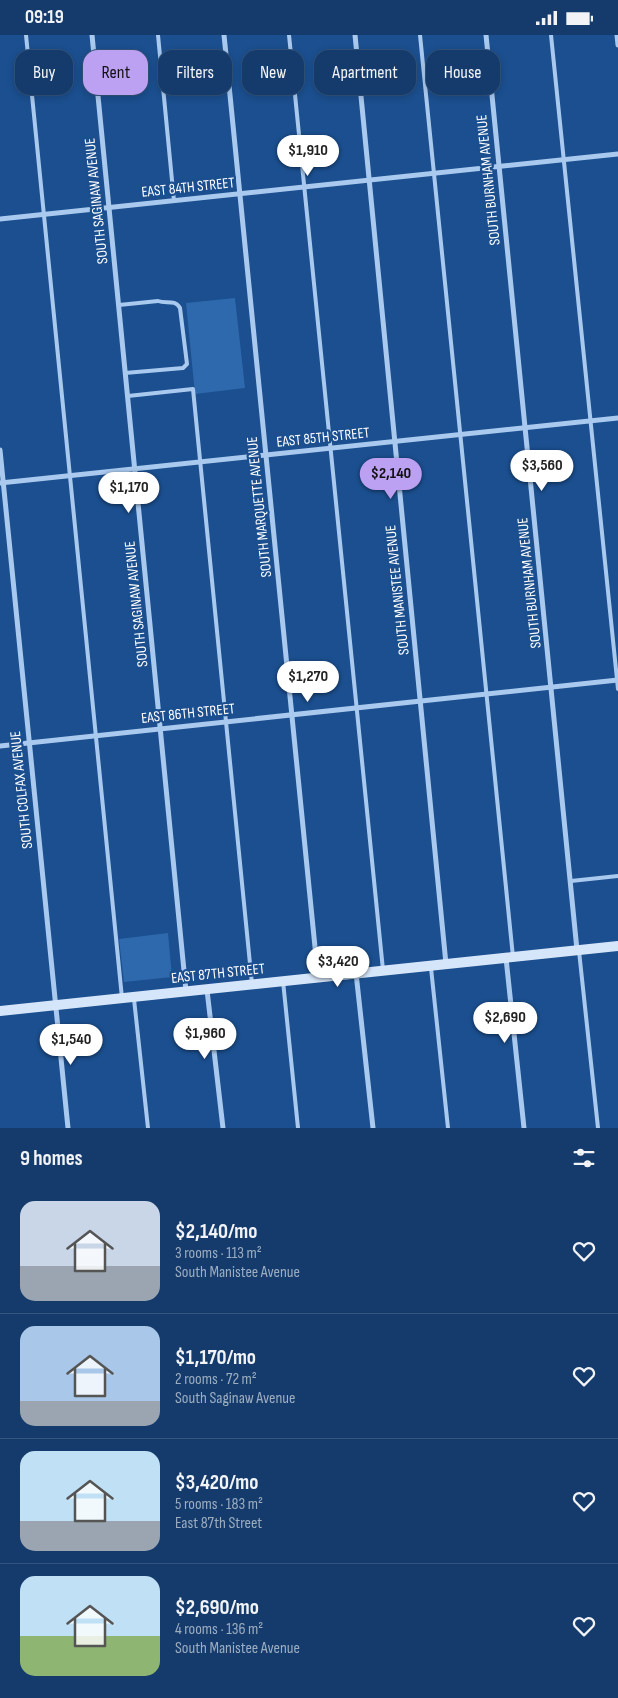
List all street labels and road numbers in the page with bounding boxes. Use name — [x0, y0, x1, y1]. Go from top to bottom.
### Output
street label: SOUTH BURNHAM AVENUE — [472, 114, 505, 246]
street label: SOUTH SAGINAW AVENUE — [80, 137, 113, 265]
street label: EAST 84TH STREET — [141, 173, 236, 202]
street label: EAST 85TH STREET — [275, 423, 371, 452]
street label: SOUTH MARQUETTE AVENUE — [243, 436, 276, 578]
street label: SOUTH BURNHAM AVENUE — [513, 517, 546, 649]
street label: SOUTH MANISTEE AVENUE — [381, 524, 414, 656]
street label: SOUTH SAGINAW AVENUE — [120, 540, 153, 668]
street label: EAST 86TH STREET — [140, 699, 236, 728]
street label: SOUTH COLFAX AVENUE — [6, 730, 37, 850]
street label: EAST 87TH STREET — [170, 959, 266, 988]

